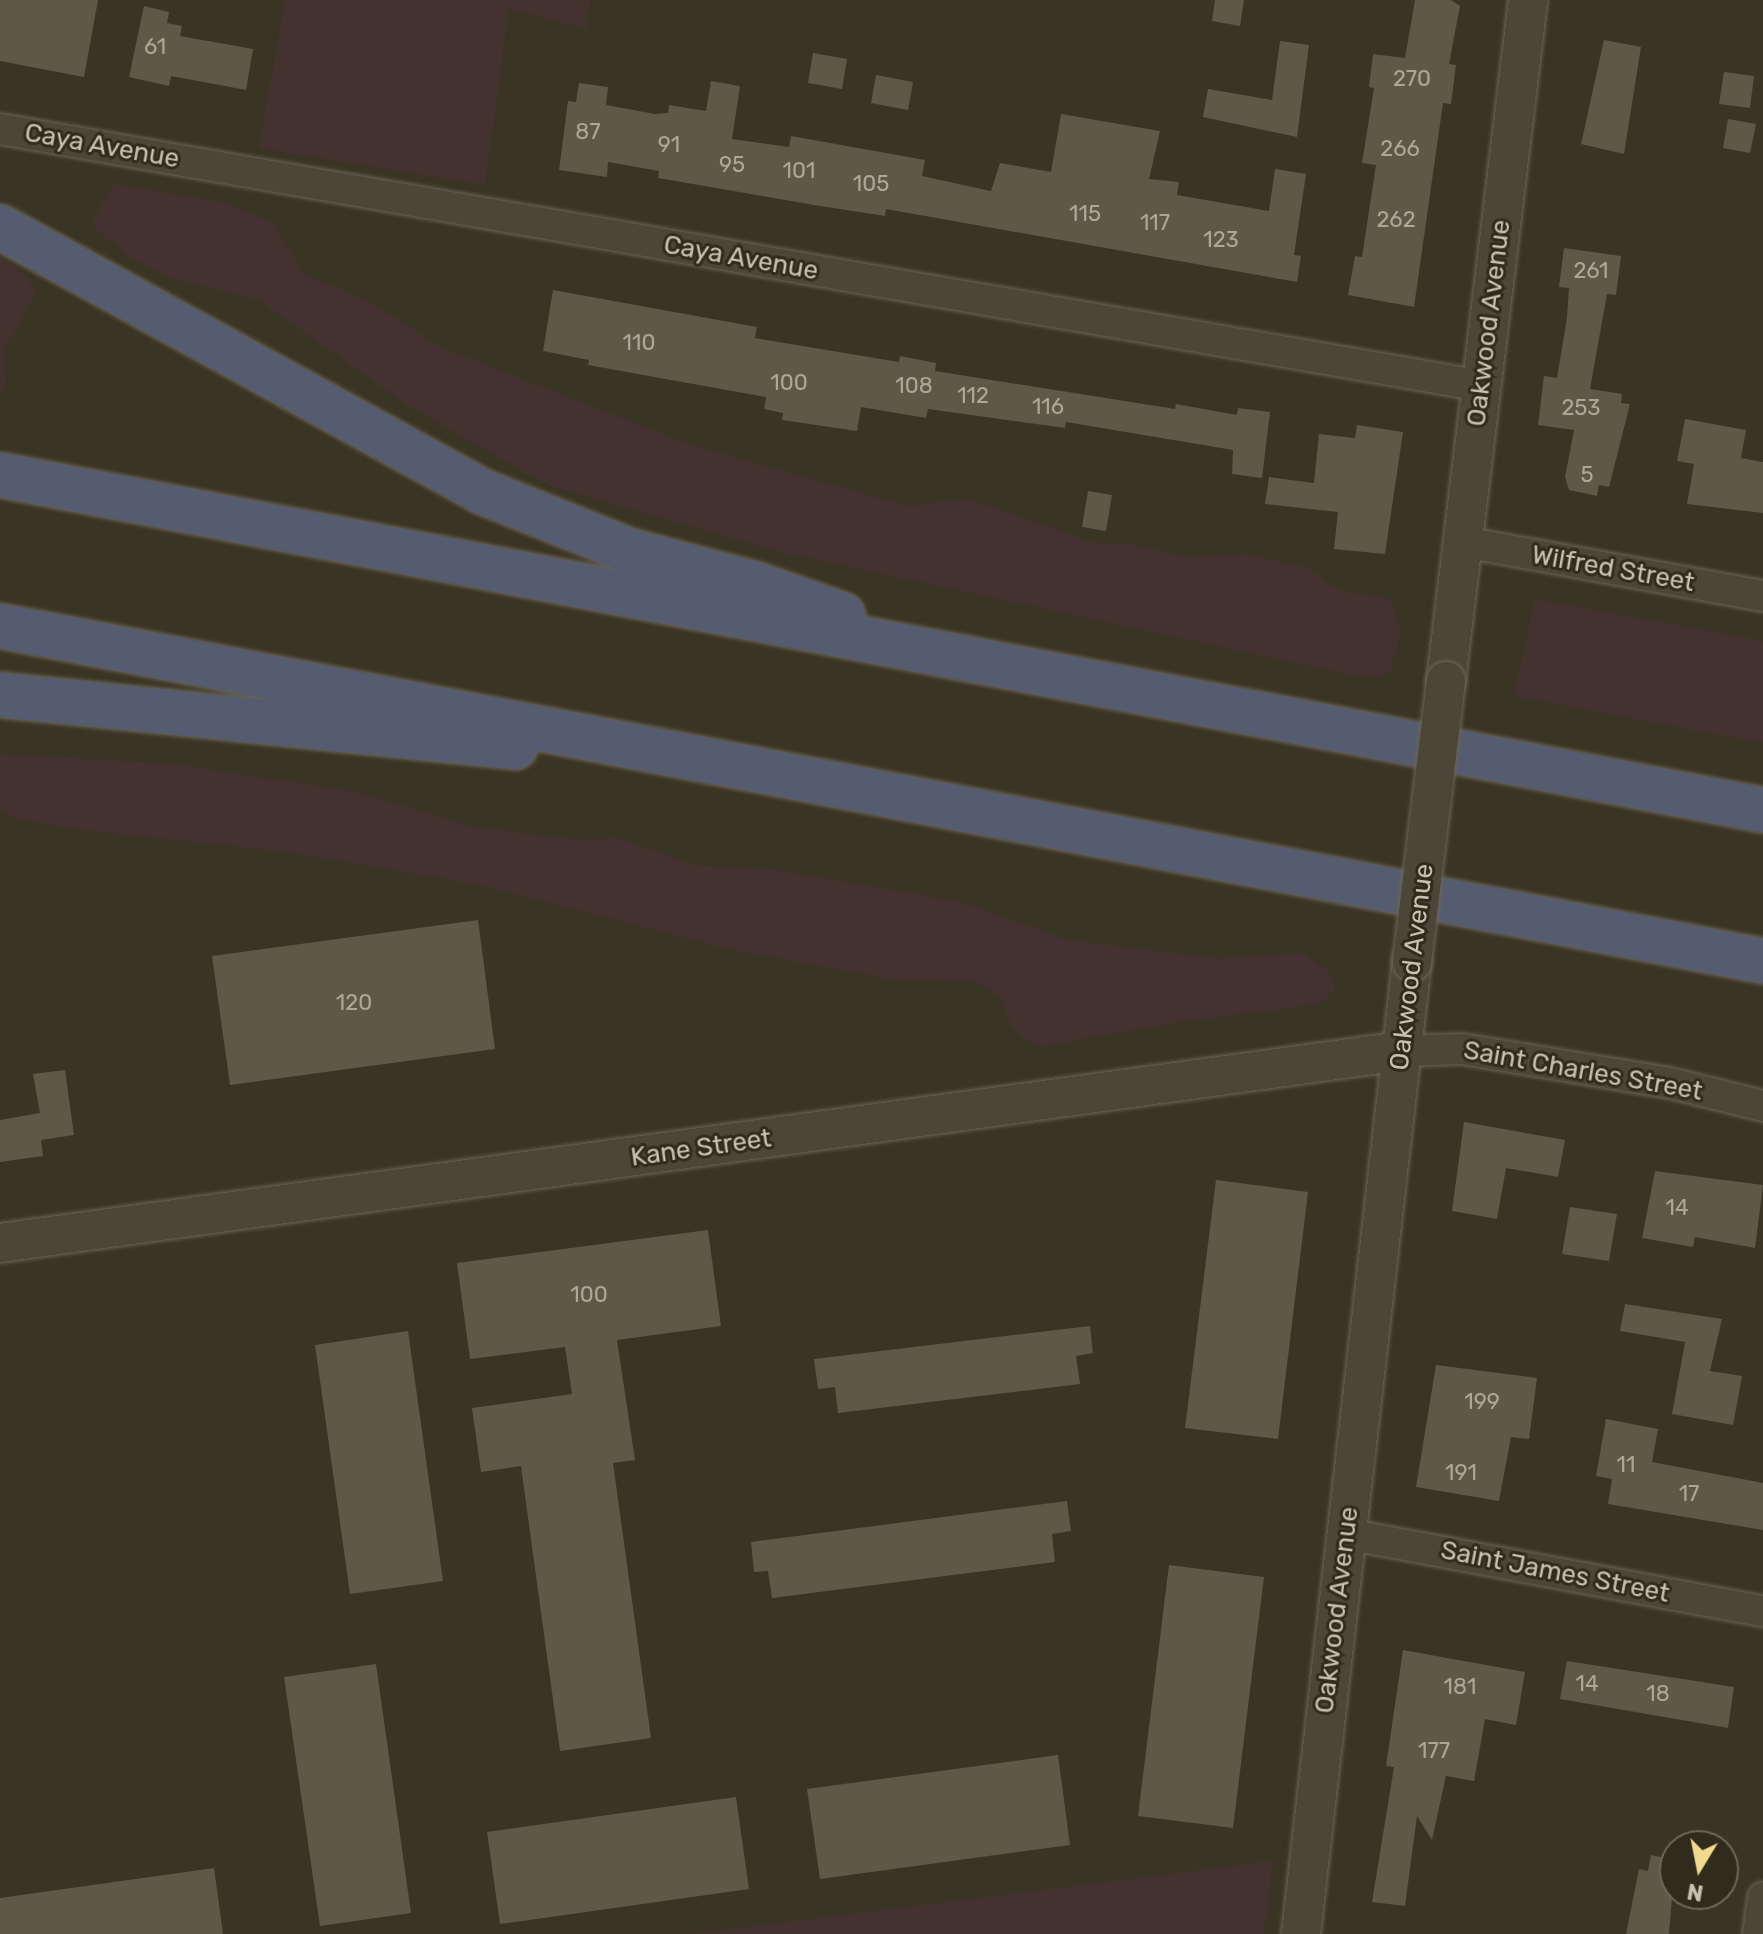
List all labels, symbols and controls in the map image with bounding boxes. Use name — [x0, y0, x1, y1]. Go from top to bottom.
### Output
house number: 61 — [144, 34, 166, 60]
house number: 270 — [1393, 66, 1431, 92]
street label: Caya Avenue — [22, 117, 182, 175]
house number: 87 — [575, 119, 601, 145]
house number: 91 — [658, 132, 680, 158]
house number: 266 — [1380, 136, 1420, 162]
house number: 95 — [719, 152, 745, 178]
house number: 101 — [783, 158, 815, 184]
house number: 105 — [853, 171, 889, 197]
house number: 115 — [1069, 201, 1101, 227]
house number: 262 — [1376, 207, 1416, 233]
house number: 117 — [1140, 210, 1170, 236]
street label: Oakwood Avenue — [1461, 218, 1517, 428]
house number: 123 — [1203, 227, 1239, 253]
street label: Caya Avenue — [661, 229, 821, 287]
house number: 261 — [1573, 258, 1609, 284]
house number: 110 — [623, 330, 655, 356]
house number: 100 — [770, 370, 808, 396]
house number: 108 — [895, 373, 933, 399]
house number: 112 — [957, 383, 989, 409]
house number: 116 — [1032, 394, 1064, 420]
house number: 253 — [1561, 395, 1601, 421]
house number: 5 — [1580, 462, 1594, 488]
street label: Wilfred Street — [1529, 539, 1697, 599]
street label: Oakwood Avenue — [1384, 862, 1440, 1072]
house number: 120 — [336, 990, 372, 1016]
street label: Saint Charles Street — [1461, 1035, 1705, 1107]
street label: Kane Street — [629, 1123, 773, 1173]
house number: 14 — [1665, 1195, 1689, 1221]
house number: 100 — [570, 1282, 608, 1308]
house number: 199 — [1464, 1389, 1500, 1415]
house number: 11 — [1617, 1452, 1635, 1478]
house number: 191 — [1445, 1460, 1477, 1486]
house number: 17 — [1679, 1481, 1699, 1507]
street label: Oakwood Avenue — [1309, 1505, 1365, 1715]
street label: Saint James Street — [1438, 1535, 1672, 1609]
house number: 14 — [1575, 1671, 1599, 1697]
house number: 181 — [1444, 1674, 1476, 1700]
house number: 18 — [1646, 1681, 1670, 1707]
house number: 177 — [1418, 1738, 1450, 1764]
north arrow — [1659, 1830, 1739, 1910]
text: N — [1685, 1877, 1705, 1907]

